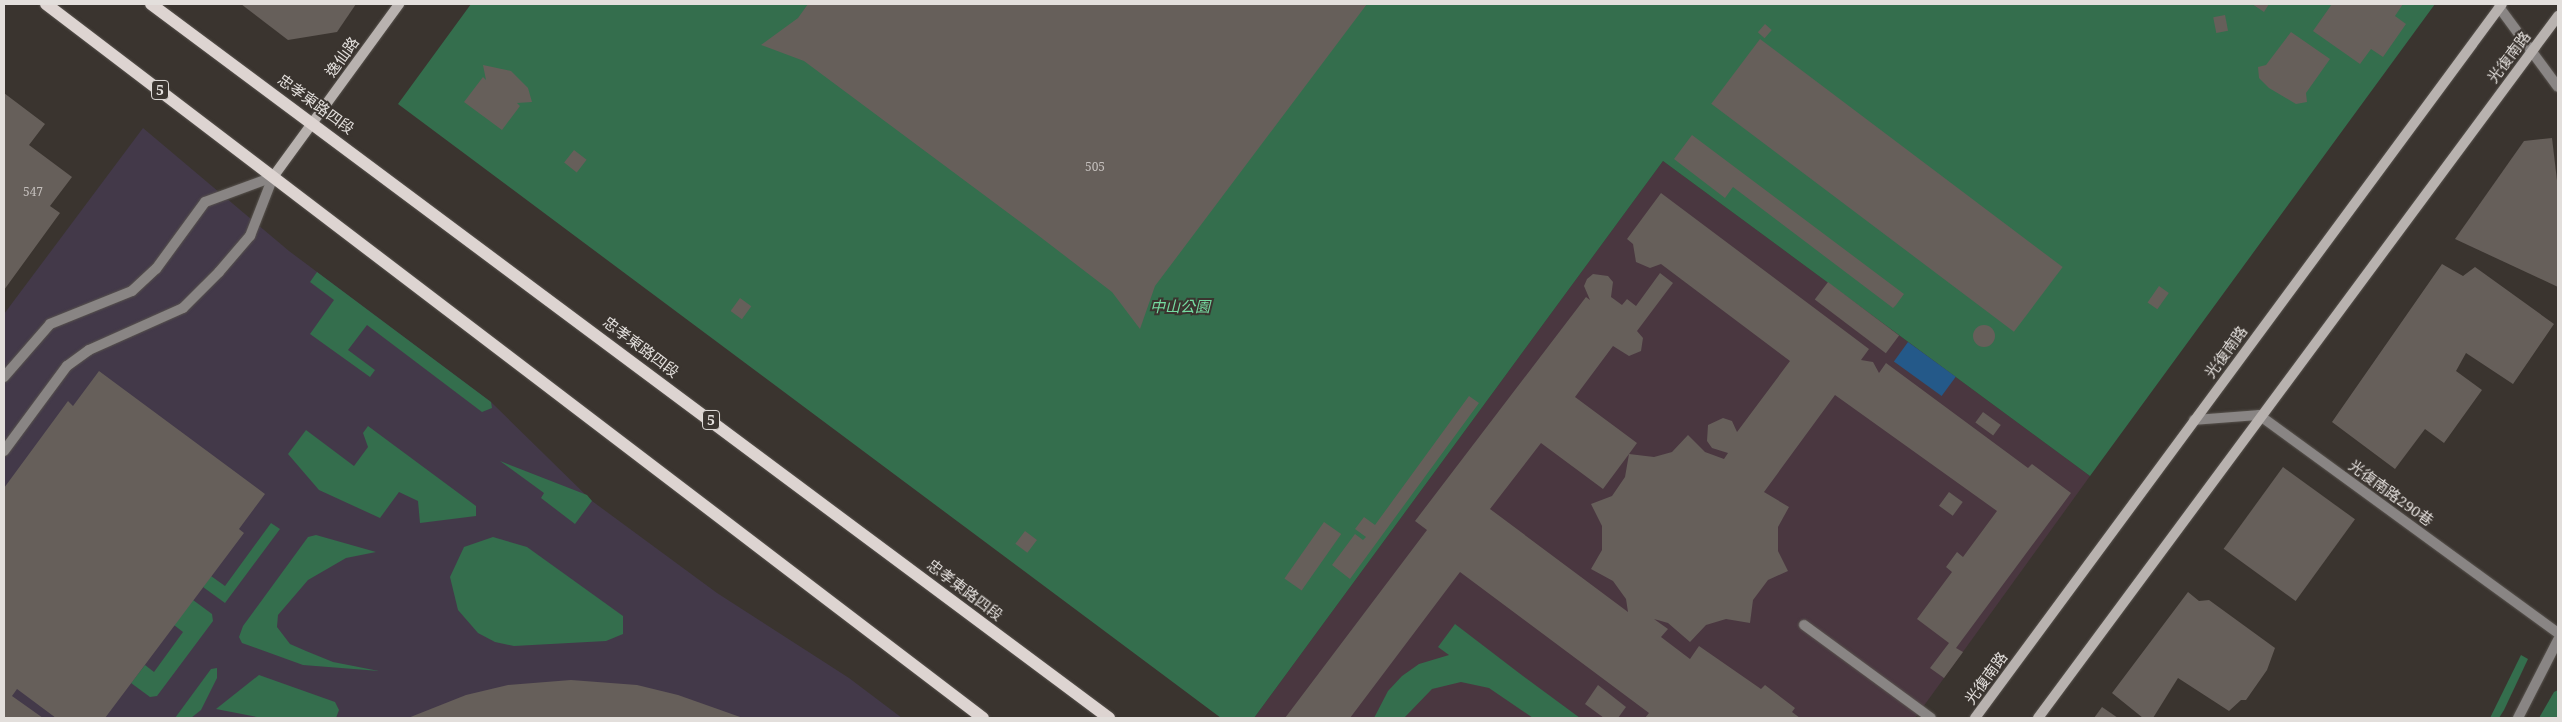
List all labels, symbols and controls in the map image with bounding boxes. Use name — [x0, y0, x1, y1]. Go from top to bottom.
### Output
street label: 光復南路 — [2484, 28, 2534, 86]
street label: 逸仙路 — [321, 34, 363, 80]
street label: 忠孝東路四段 — [274, 70, 358, 138]
road number: 5 — [150, 78, 170, 102]
house number: 505 — [1085, 160, 1105, 174]
house number: 547 — [23, 185, 43, 199]
park label: 中山公園 — [1150, 298, 1210, 316]
street label: 忠孝東路四段 — [600, 313, 682, 381]
street label: 光復南路 — [2201, 322, 2251, 382]
road number: 5 — [701, 408, 721, 432]
street label: 光復南路290巷 — [2345, 456, 2437, 530]
street label: 忠孝東路四段 — [924, 556, 1006, 624]
street label: 光復南路 — [1961, 648, 2011, 708]

